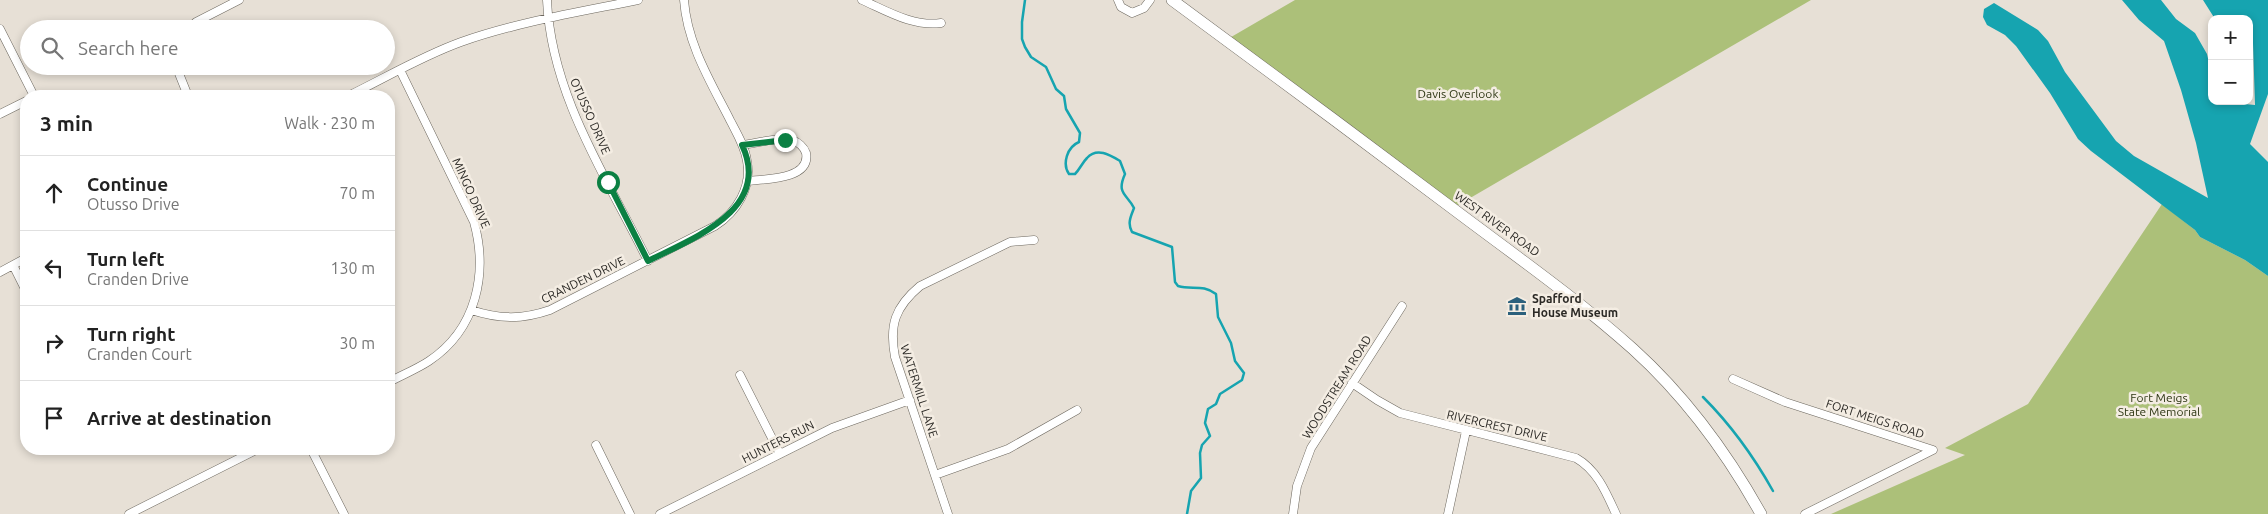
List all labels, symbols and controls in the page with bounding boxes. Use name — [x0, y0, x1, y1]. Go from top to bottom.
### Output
map controls — [2208, 15, 2253, 105]
button: + — [2208, 15, 2253, 60]
search box — [20, 20, 395, 75]
icon: search — [38, 34, 66, 62]
text: Search here — [78, 37, 178, 59]
button: − — [2208, 60, 2253, 105]
street label: OTUSSO DRIVE — [568, 76, 613, 156]
park label: Davis Overlook — [1418, 87, 1498, 100]
text: 3 min — [40, 111, 93, 135]
text: Walk · 230 m — [284, 114, 375, 132]
route end — [774, 129, 797, 152]
street label: MINGO DRIVE — [450, 156, 493, 230]
route start — [597, 171, 620, 194]
text: Continue — [87, 173, 168, 195]
icon: ahead — [40, 179, 68, 207]
text: 70 m — [339, 184, 375, 202]
street label: WEST RIVER ROAD — [1452, 188, 1542, 259]
text: Otusso Drive — [87, 195, 180, 213]
text: Turn left — [87, 248, 165, 270]
icon: left — [40, 254, 68, 282]
street label: CRANDEN DRIVE — [539, 254, 627, 305]
text: 130 m — [330, 259, 375, 277]
text: Cranden Drive — [87, 270, 189, 288]
place label: Spafford House Museum — [1532, 292, 1618, 319]
museum icon: Spafford House Museum — [1506, 295, 1528, 317]
text: Turn right — [87, 323, 175, 345]
icon: right — [40, 329, 68, 357]
street label: WOODSTREAM ROAD — [1299, 333, 1374, 441]
text: 30 m — [339, 334, 375, 352]
street label: WATERMILL LANE — [898, 343, 941, 439]
text: Cranden Court — [87, 345, 192, 363]
park label: Fort Meigs State Memorial — [2118, 391, 2200, 418]
street label: FORT MEIGS ROAD — [1824, 396, 1926, 441]
icon: arrive — [40, 404, 68, 432]
text: Arrive at destination — [87, 407, 272, 429]
street label: RIVERCREST DRIVE — [1445, 408, 1549, 443]
street label: HUNTERS RUN — [739, 418, 816, 465]

